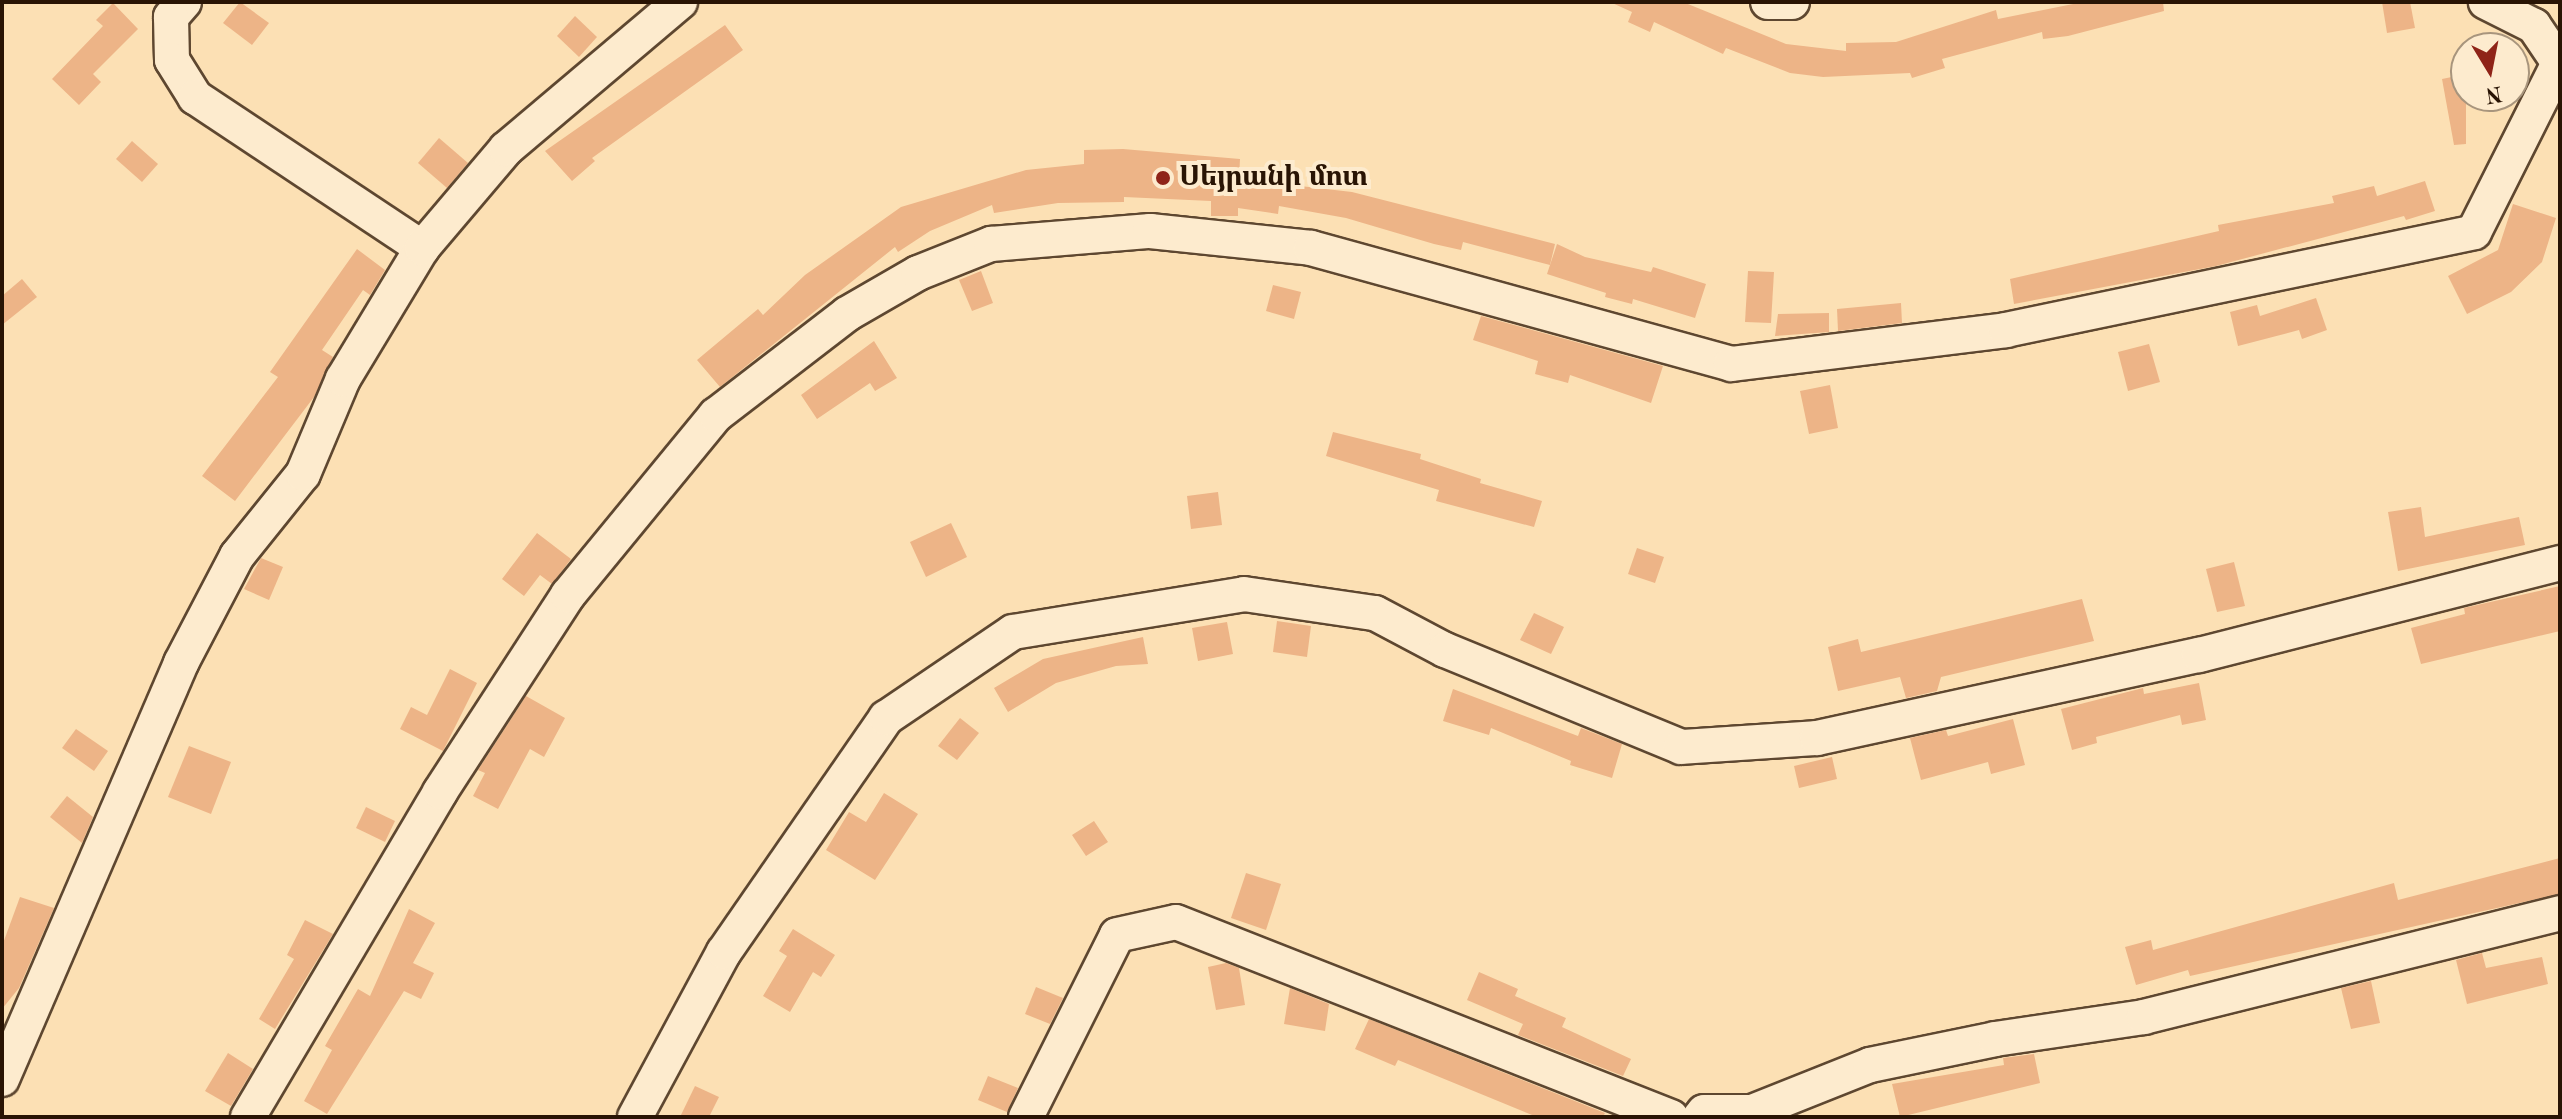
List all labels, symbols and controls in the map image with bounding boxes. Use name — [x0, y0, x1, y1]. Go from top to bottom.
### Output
north arrow — [2450, 32, 2530, 112]
text: N — [2484, 81, 2504, 106]
place label: Սեյրանի մոտ — [1179, 161, 1368, 195]
marker: Սեյրանի մոտ — [1154, 169, 1172, 187]

